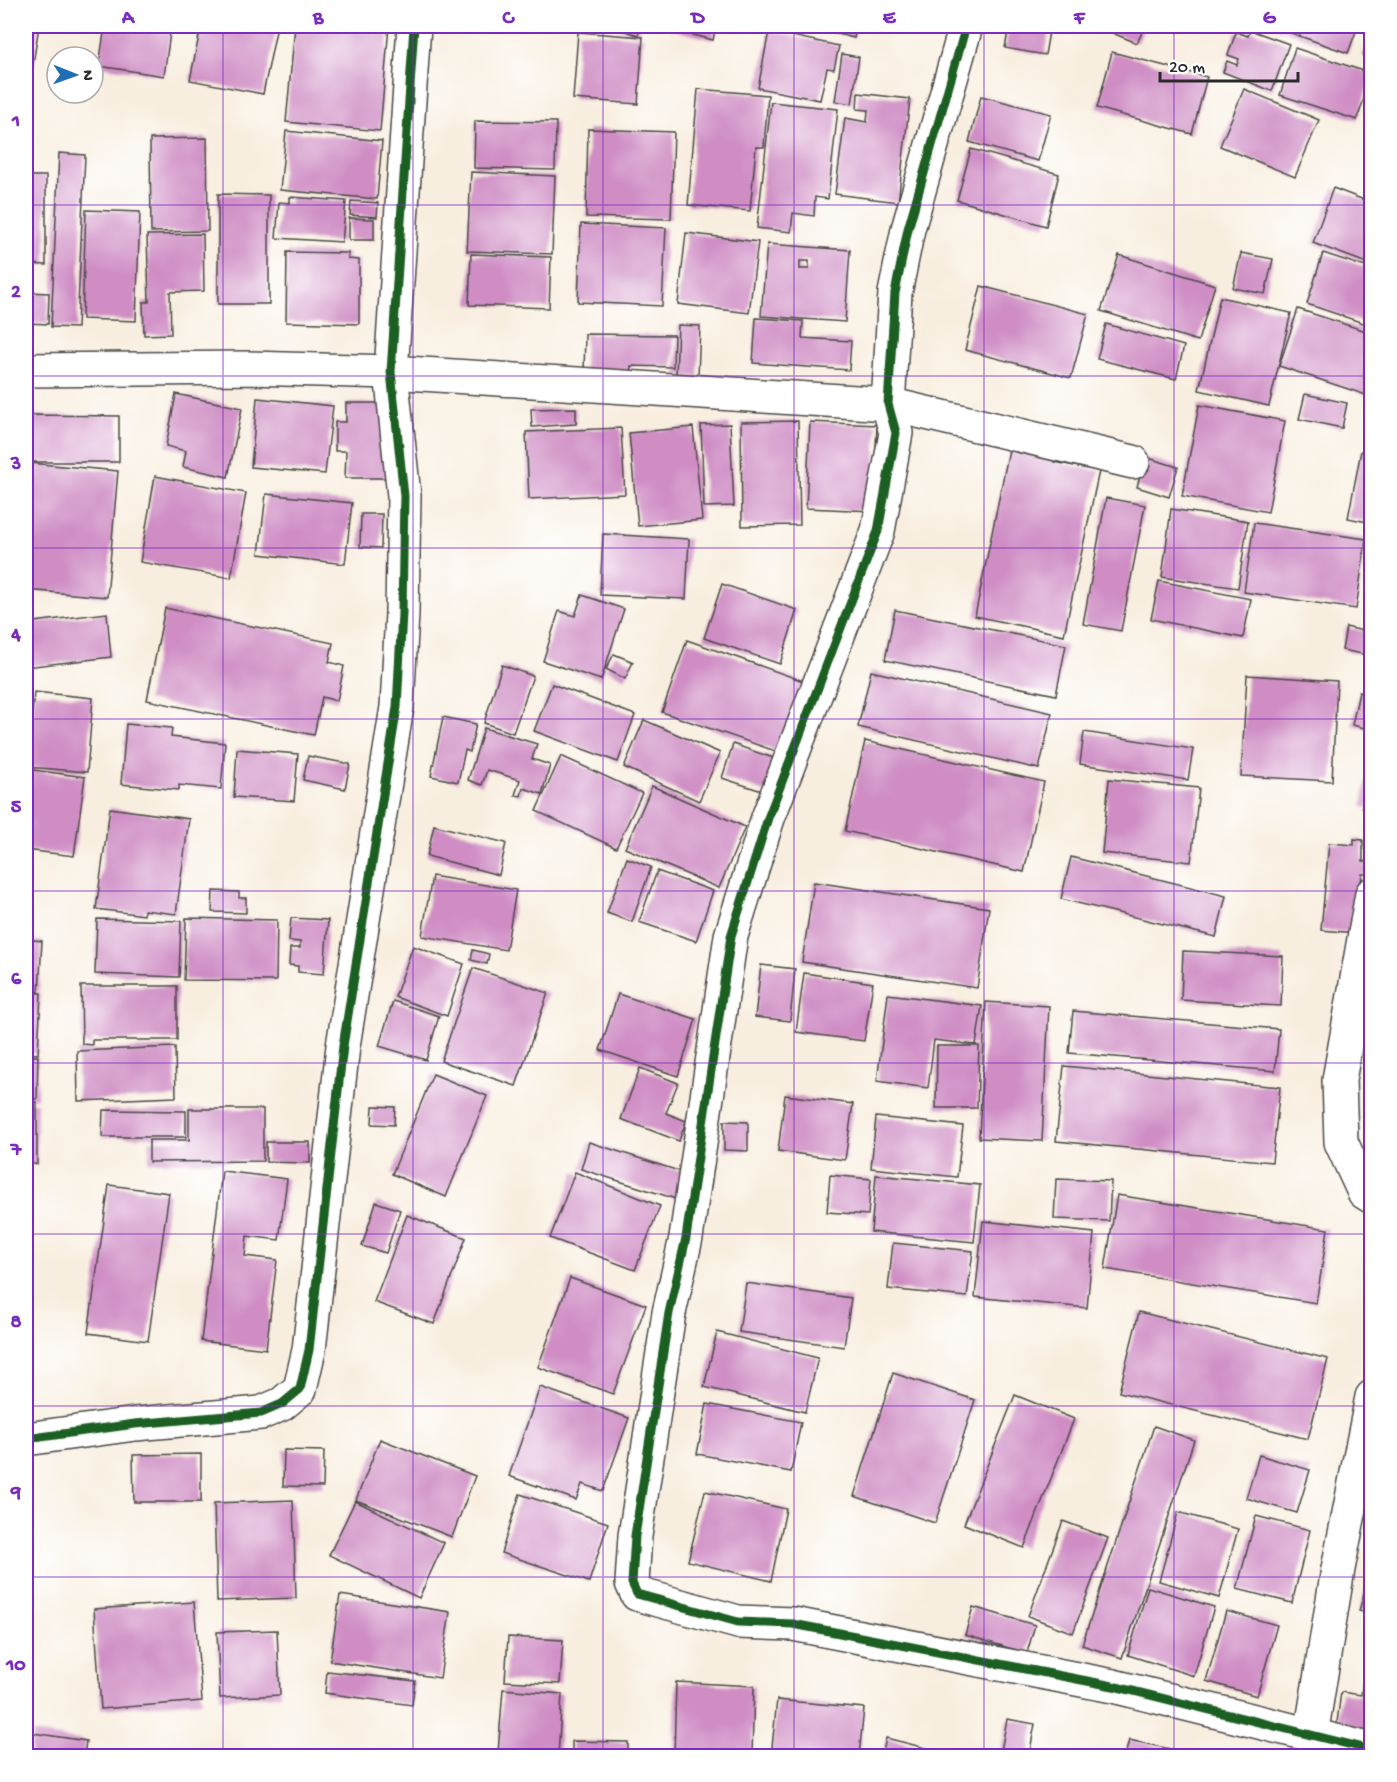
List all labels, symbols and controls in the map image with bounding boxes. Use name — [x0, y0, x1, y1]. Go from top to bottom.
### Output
text: A — [121, 8, 136, 31]
text: B — [312, 8, 324, 31]
text: C — [502, 8, 516, 31]
text: D — [689, 8, 705, 31]
text: E — [883, 8, 897, 31]
text: F — [1073, 8, 1086, 31]
text: G — [1263, 8, 1277, 31]
north arrow — [45, 45, 105, 105]
scale bar — [1160, 45, 1298, 83]
text: 20 m — [1169, 58, 1205, 79]
text: N — [77, 70, 96, 81]
text: 1 — [11, 111, 20, 134]
text: 2 — [11, 282, 21, 305]
text: 3 — [10, 454, 21, 477]
text: 4 — [10, 625, 21, 648]
text: 5 — [11, 797, 22, 820]
text: 6 — [11, 969, 22, 992]
text: 7 — [10, 1140, 23, 1163]
text: 8 — [11, 1312, 22, 1335]
text: 9 — [10, 1483, 21, 1506]
text: 10 — [5, 1655, 26, 1678]

